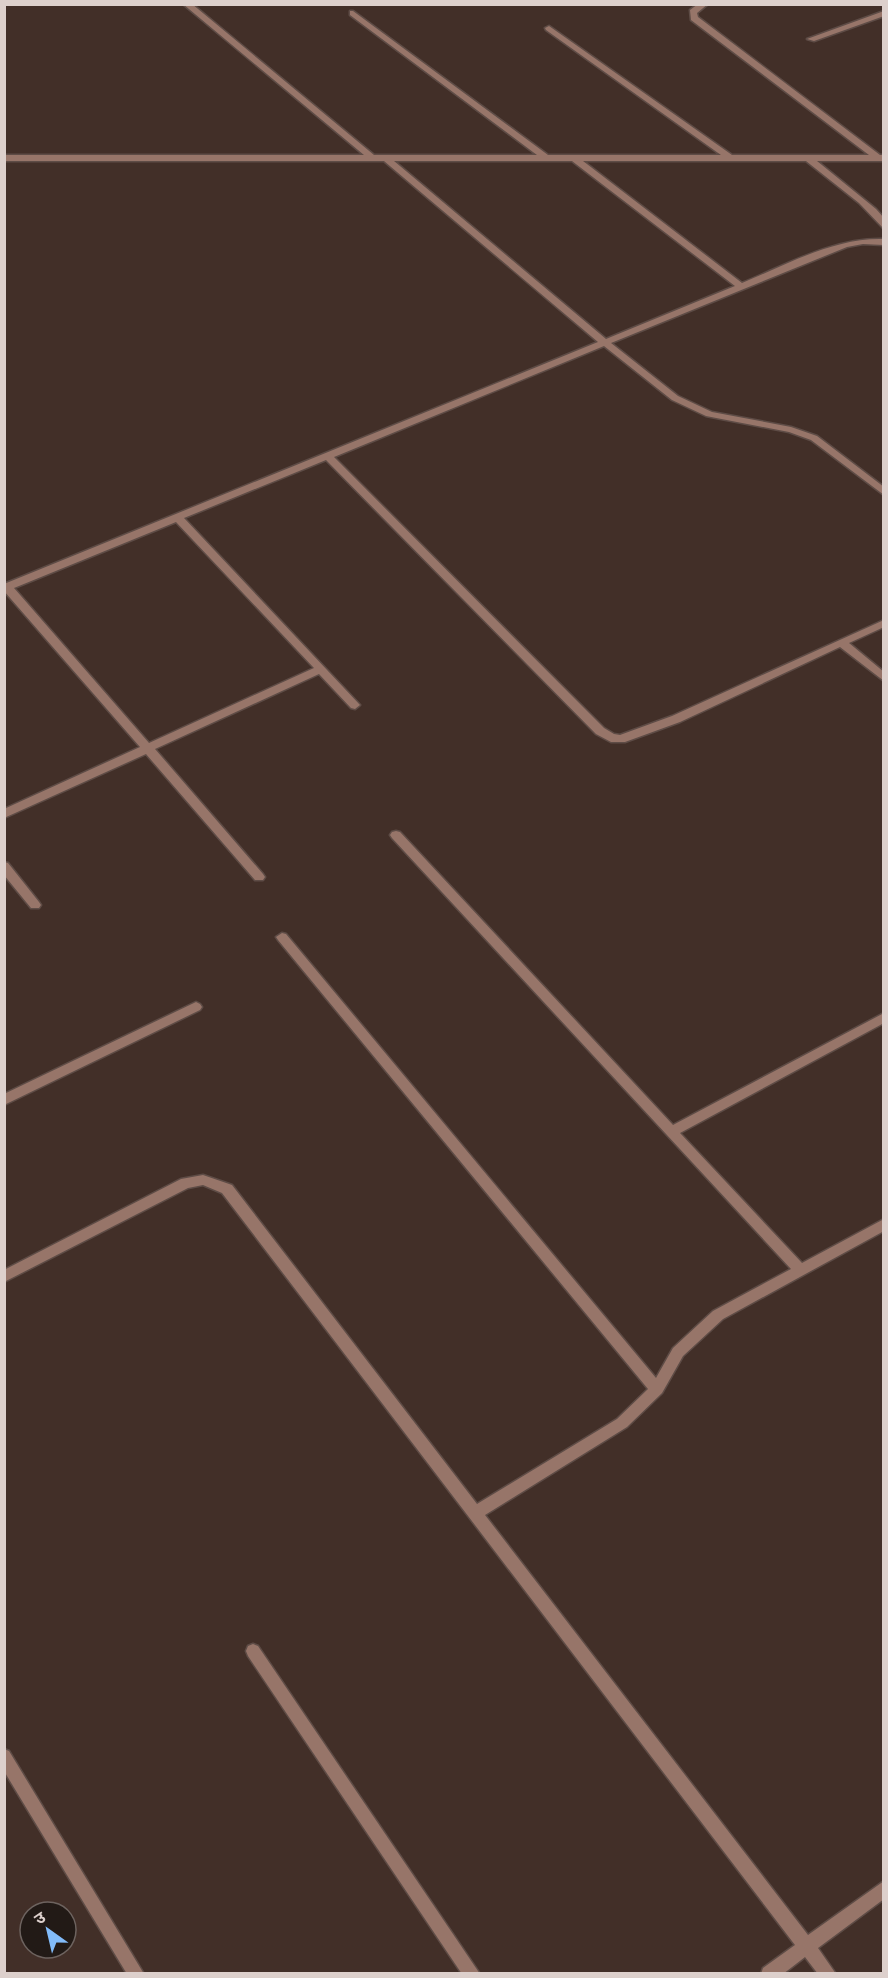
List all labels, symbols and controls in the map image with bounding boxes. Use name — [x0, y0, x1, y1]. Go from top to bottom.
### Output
north arrow — [18, 1900, 78, 1960]
text: उ — [31, 1907, 49, 1928]

